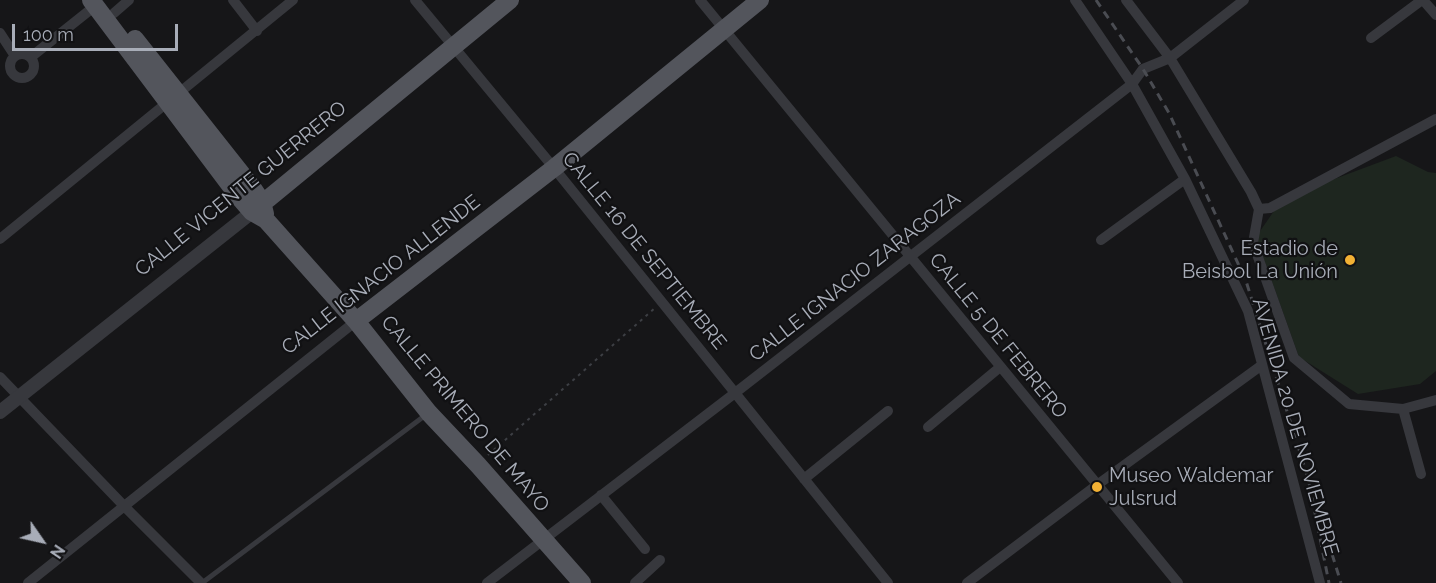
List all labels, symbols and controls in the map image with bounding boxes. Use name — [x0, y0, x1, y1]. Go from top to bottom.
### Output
scale bar — [15, 12, 182, 50]
text: 100 m — [23, 24, 74, 45]
street label: CALLE VICENTE GUERRERO — [130, 96, 352, 282]
street label: CALLE 16 DE SEPTIEMBRE — [557, 147, 731, 355]
street label: CALLE IGNACIO ZARAGOZA — [745, 187, 965, 367]
street label: CALLE IGNACIO ALLENDE — [277, 190, 485, 360]
place label: Estadio de Beisbol La Unión — [1182, 237, 1338, 284]
street label: CALLE 5 DE FEBRERO — [924, 248, 1072, 424]
marker: Estadio de Beisbol La Unión — [1343, 253, 1357, 267]
street label: AVENIDA 20 DE NOVIEMBRE — [1247, 295, 1343, 559]
street label: CALLE PRIMERO DE MAYO — [376, 311, 554, 517]
place label: Museo Waldemar Julsrud — [1109, 464, 1274, 511]
marker: Museo Waldemar Julsrud — [1090, 480, 1104, 494]
north arrow — [12, 511, 72, 571]
text: N — [46, 541, 69, 562]

